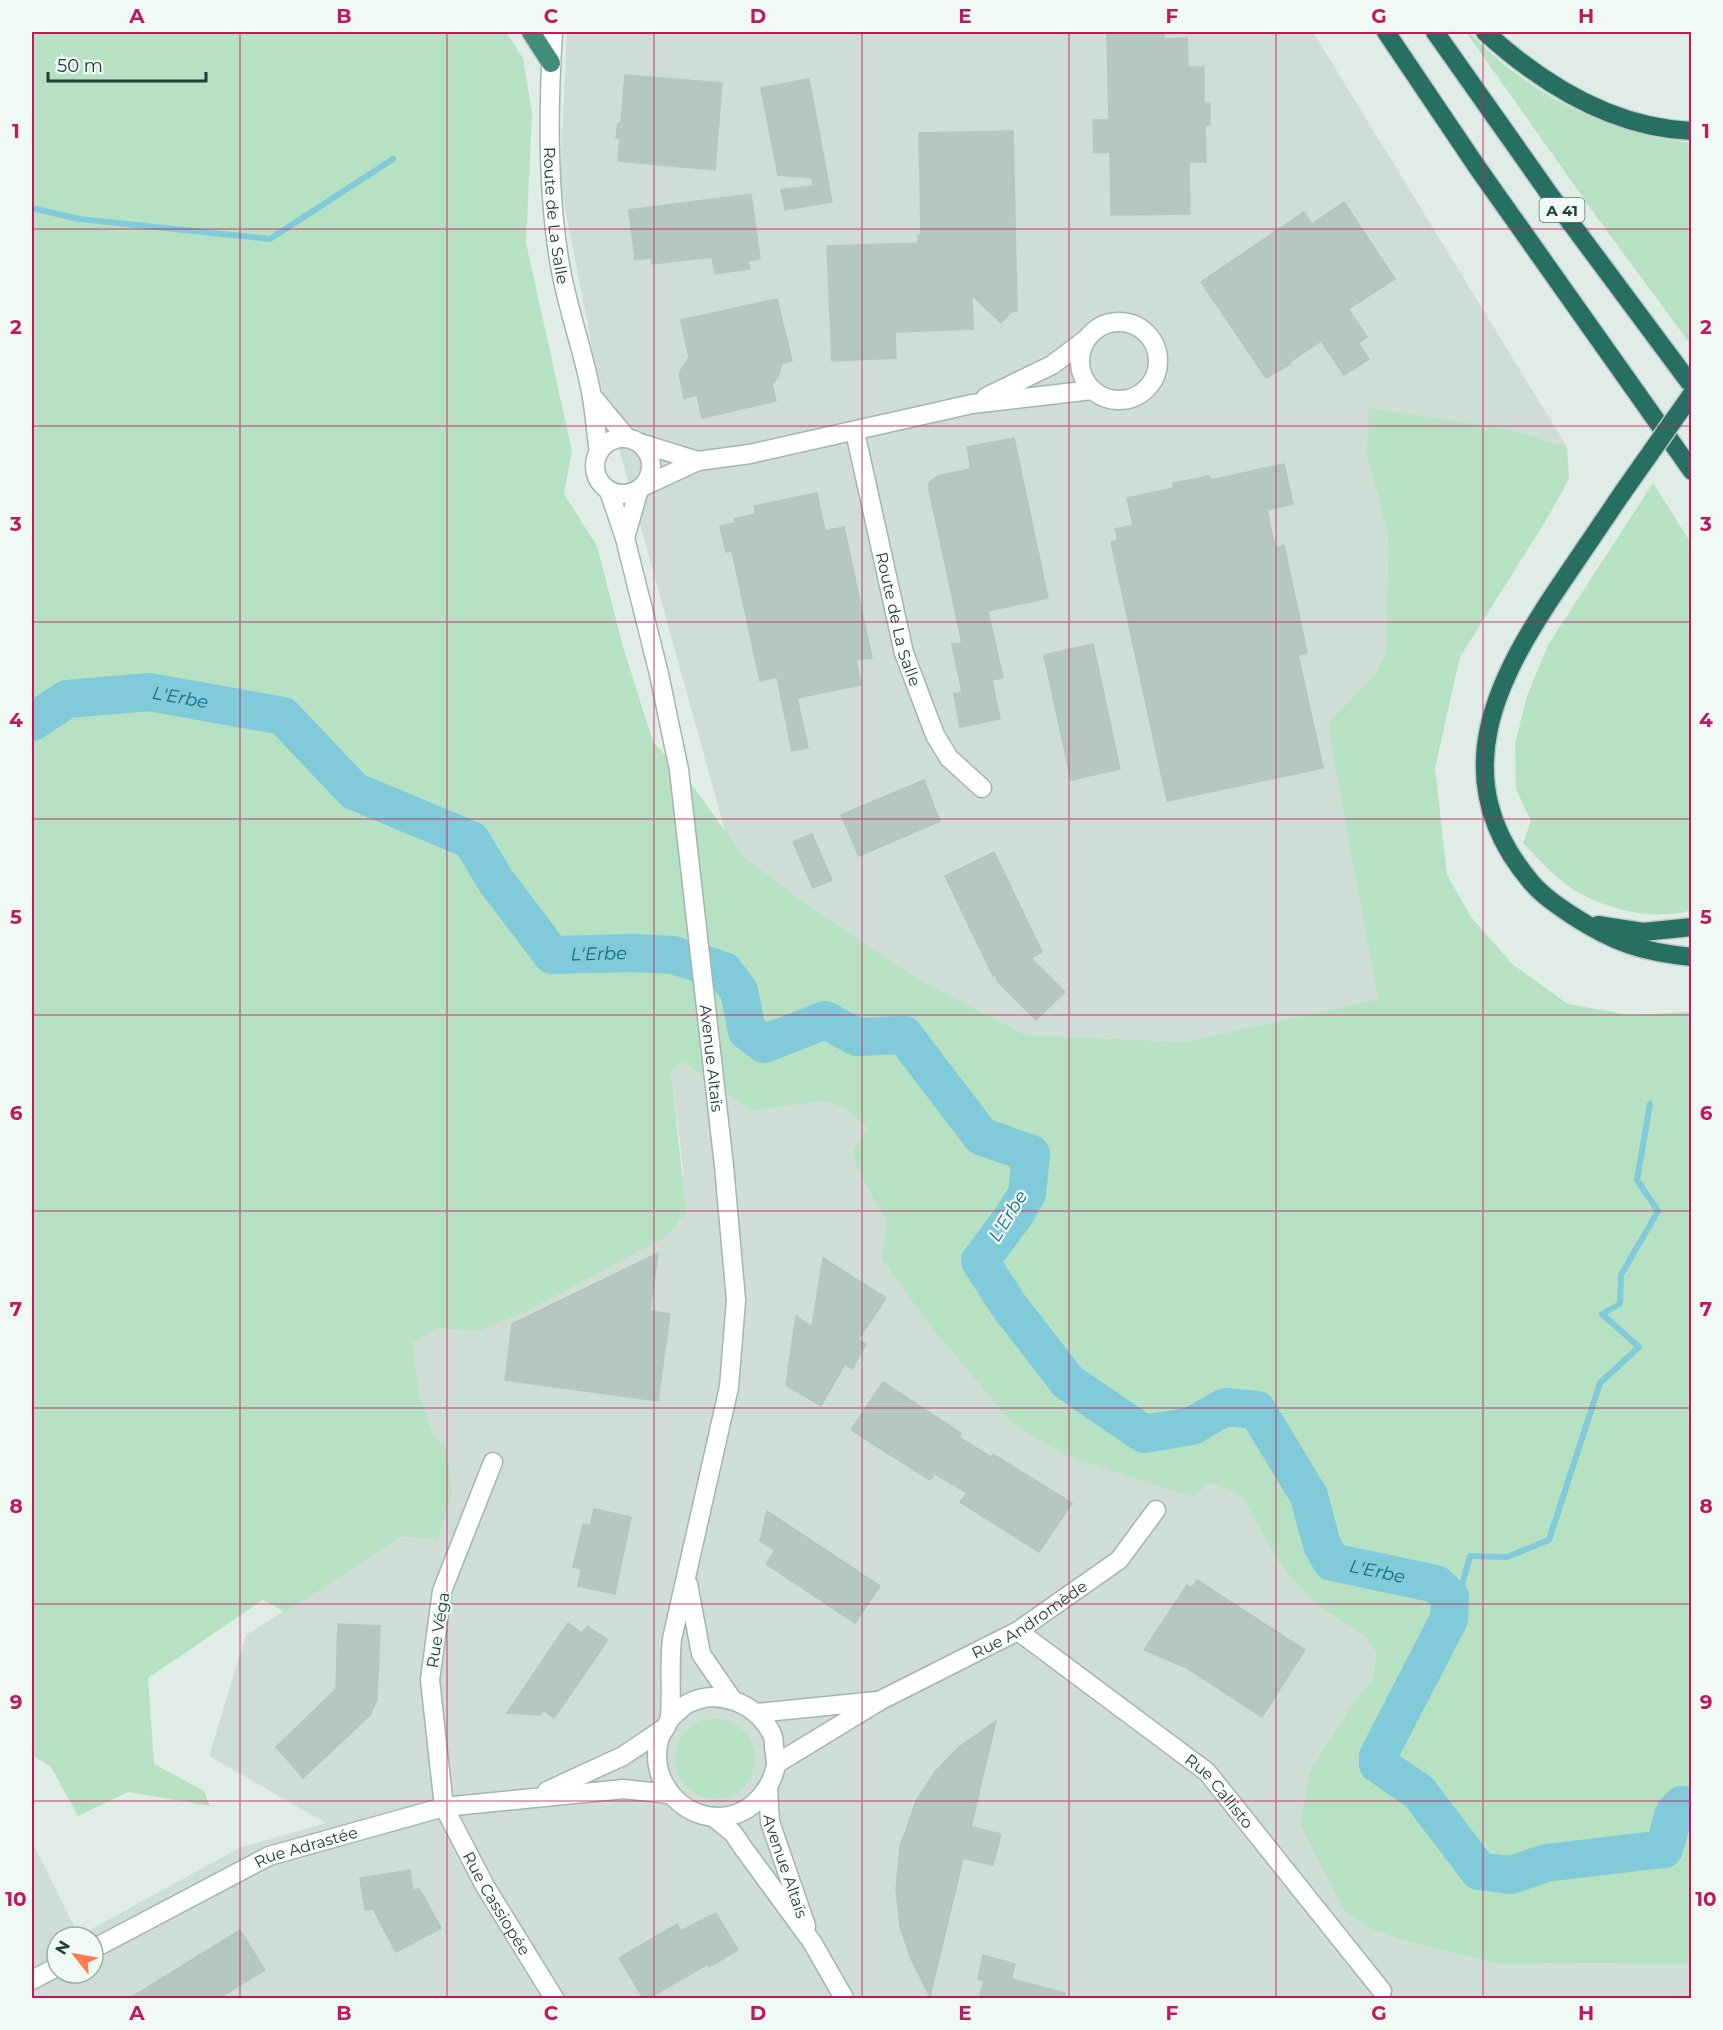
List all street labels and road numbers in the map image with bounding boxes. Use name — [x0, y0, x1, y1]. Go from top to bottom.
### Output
street label: Route de La Salle — [540, 147, 573, 286]
road number: A 41 — [1540, 198, 1584, 222]
street label: Route de La Salle — [872, 550, 925, 689]
street label: Avenue Altaïs — [696, 1003, 727, 1113]
street label: Rue Andromède — [968, 1576, 1091, 1662]
street label: Rue Véga — [423, 1591, 453, 1669]
street label: Rue Callisto — [1181, 1750, 1258, 1832]
street label: Avenue Altaïs — [760, 1814, 812, 1921]
street label: Rue Adrastée — [251, 1822, 360, 1872]
street label: Rue Cassiopée — [459, 1848, 535, 1958]

